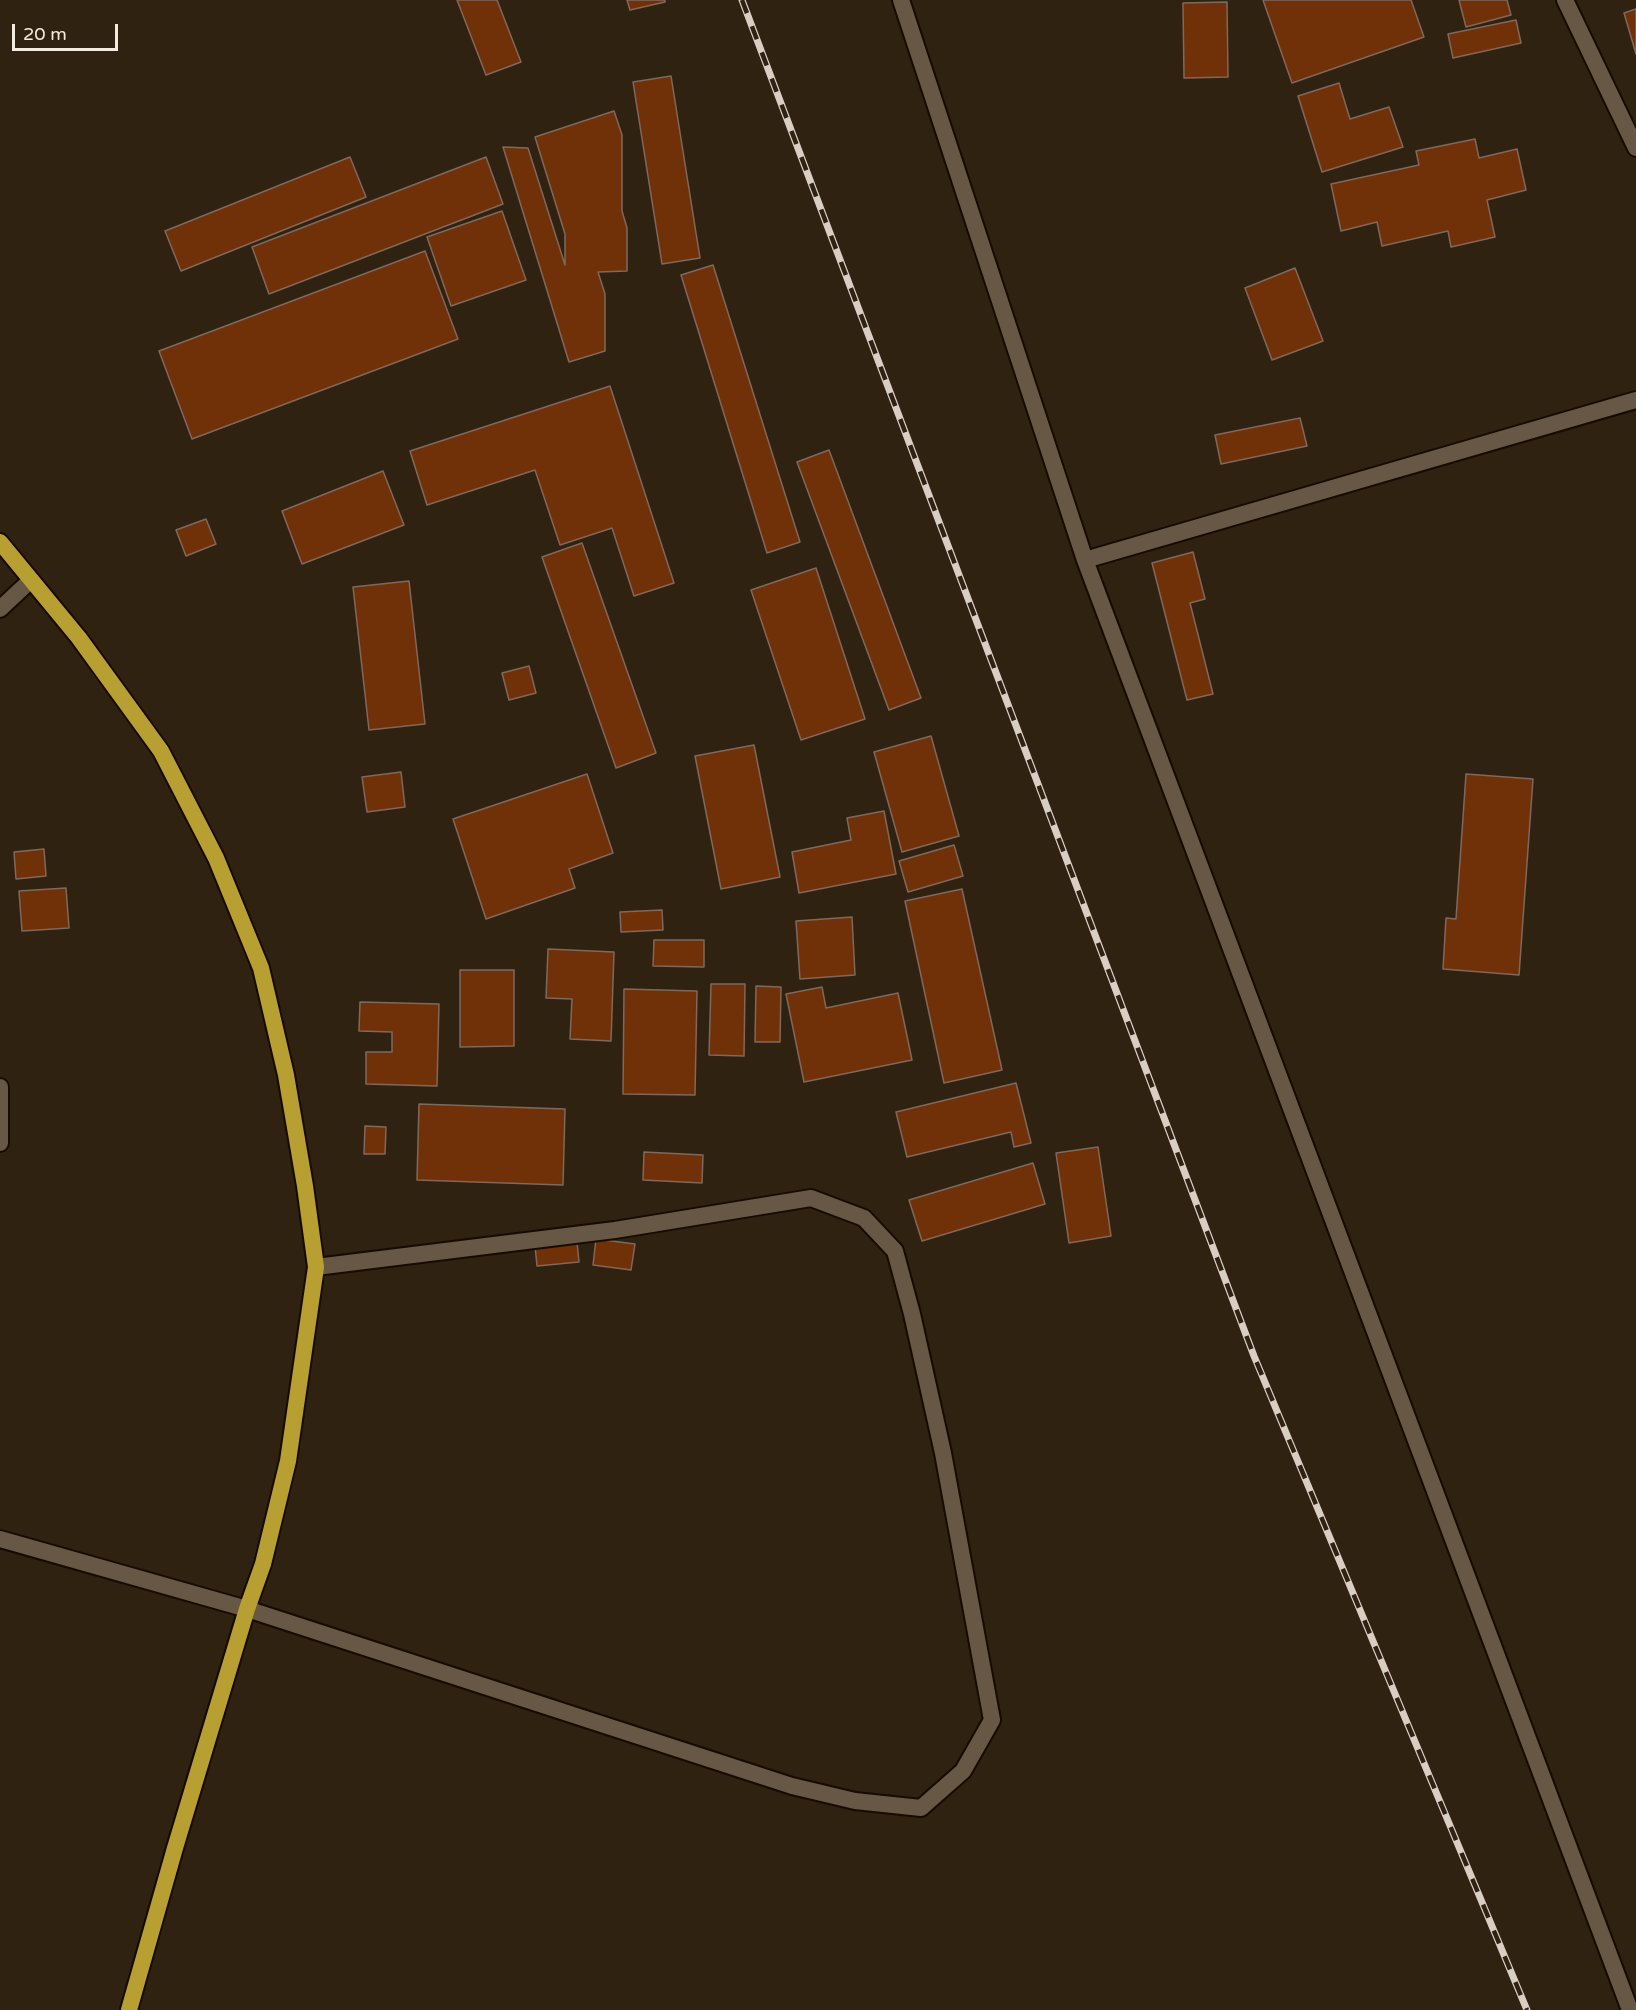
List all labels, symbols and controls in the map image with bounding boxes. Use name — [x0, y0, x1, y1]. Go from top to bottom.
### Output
scale bar — [15, 12, 122, 50]
text: 20 m — [23, 23, 67, 45]

